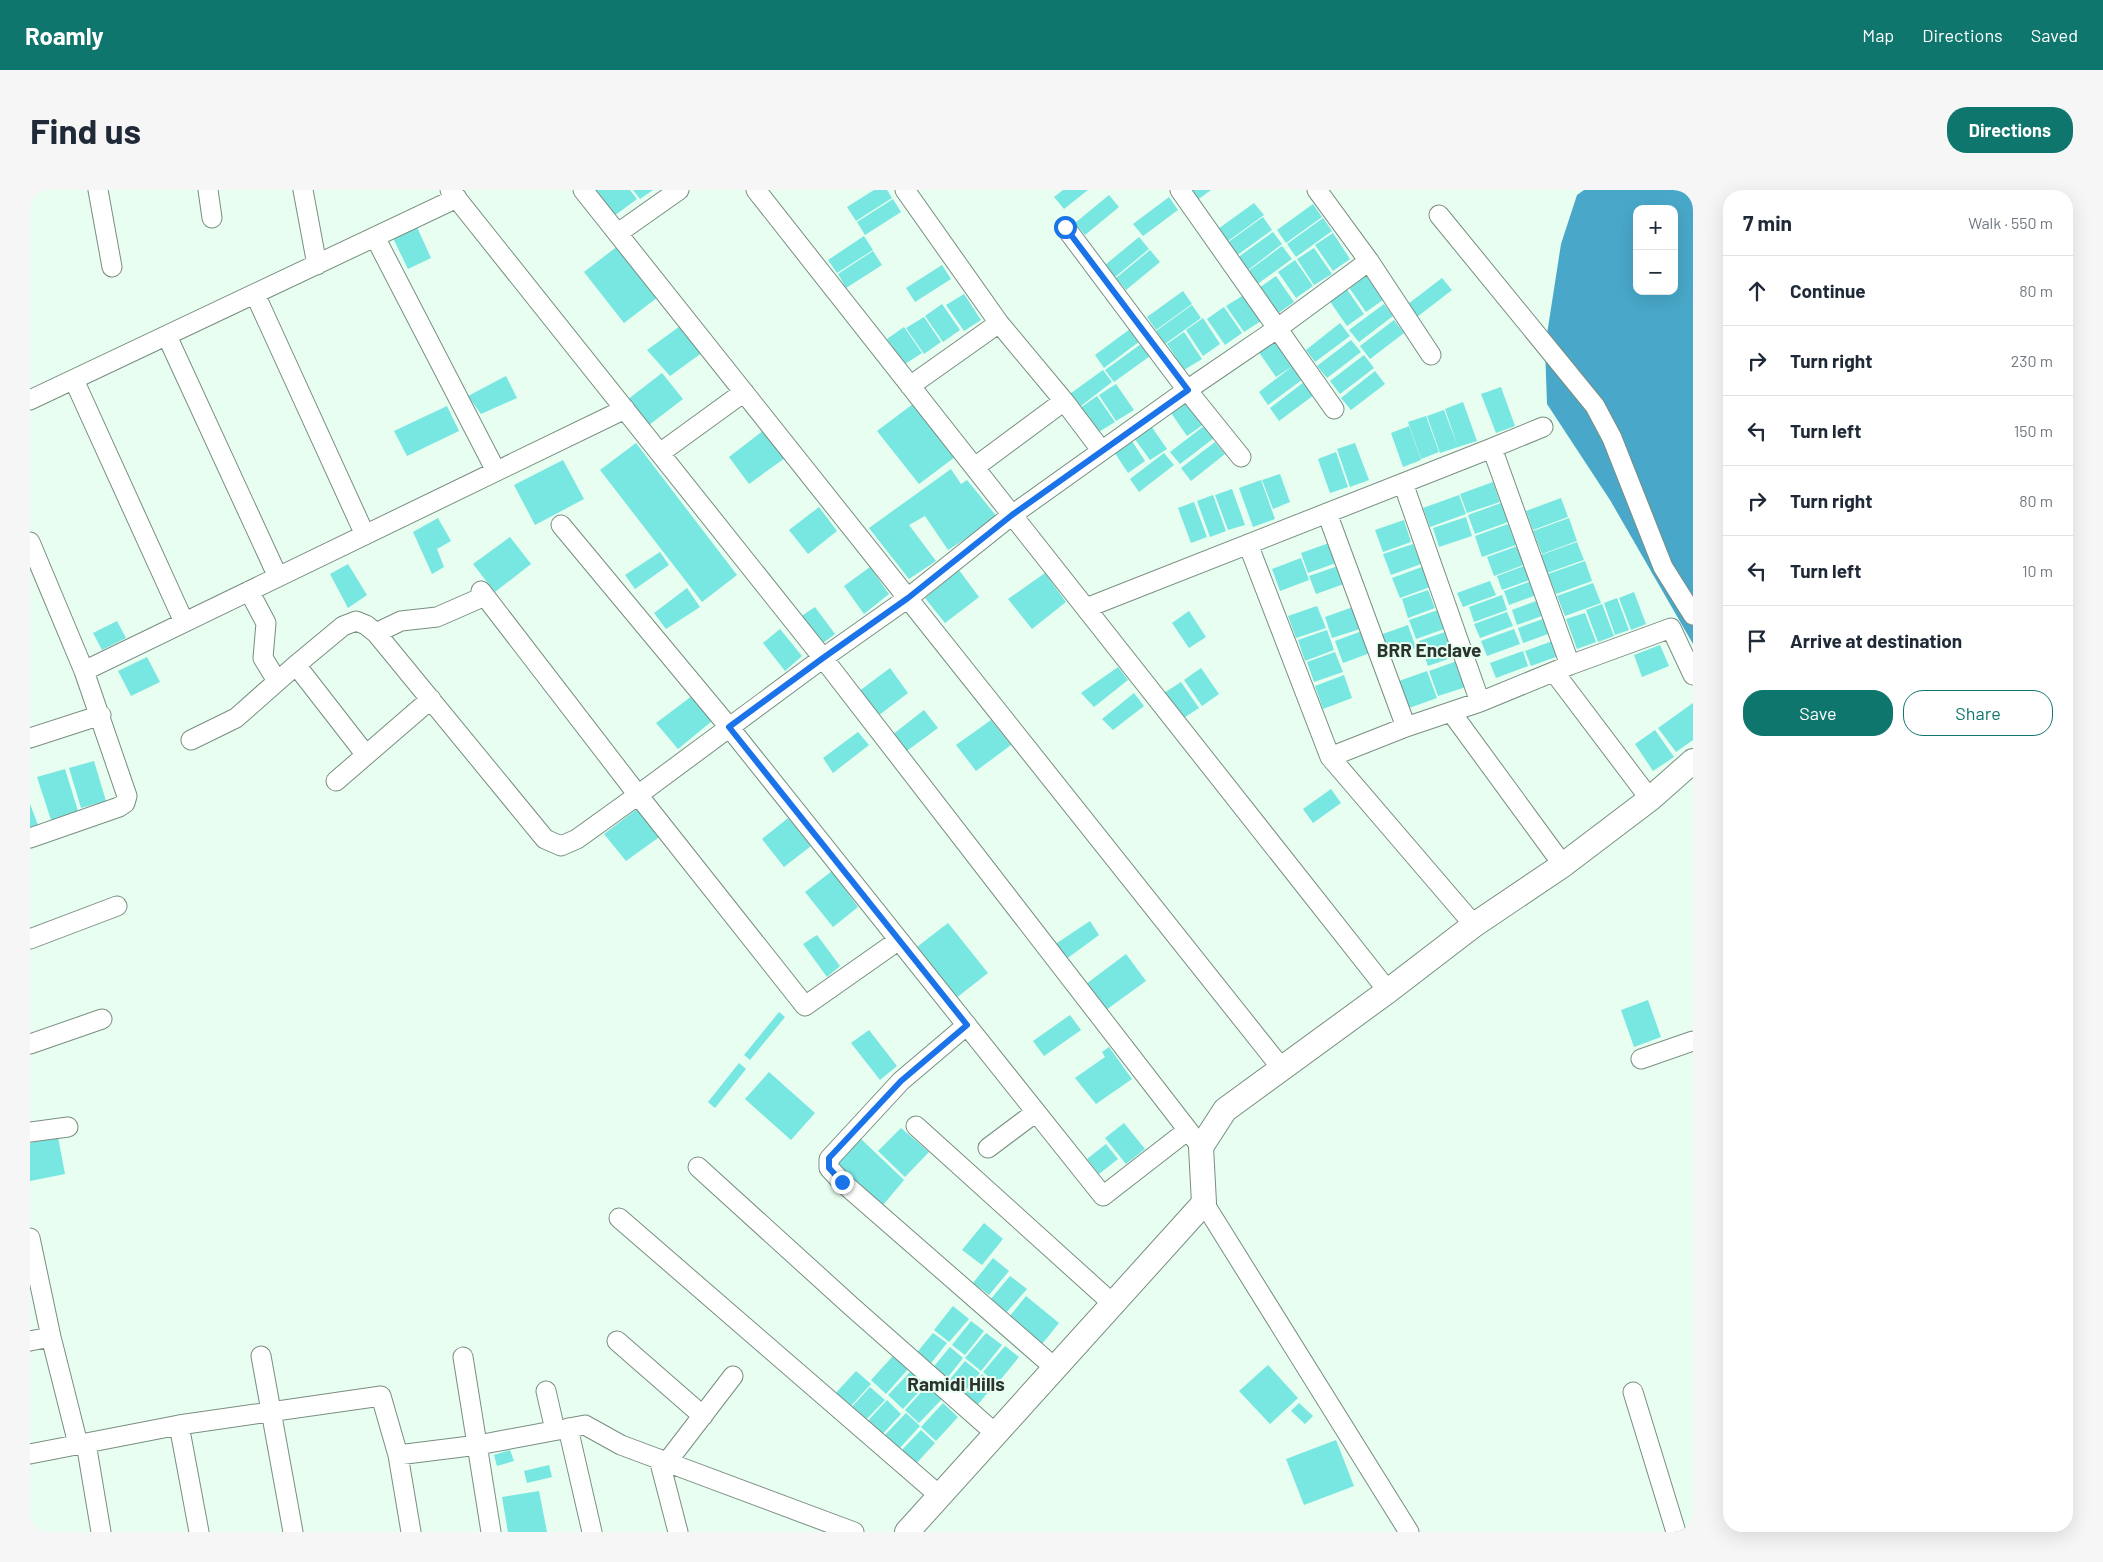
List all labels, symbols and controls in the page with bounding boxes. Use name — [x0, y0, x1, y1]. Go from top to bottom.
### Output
text: Roamly — [25, 21, 104, 50]
text: Map — [1862, 24, 1894, 46]
text: Directions — [1922, 24, 2003, 46]
text: Saved — [2031, 24, 2078, 46]
button: Directions — [1947, 107, 2073, 153]
text: Find us — [30, 109, 141, 151]
map controls — [1633, 205, 1678, 295]
button: + — [1633, 205, 1678, 250]
text: 7 min — [1743, 210, 1792, 235]
text: Walk · 550 m — [1968, 213, 2053, 232]
route start — [1054, 216, 1077, 239]
button: − — [1633, 250, 1678, 295]
icon: ahead — [1743, 277, 1771, 305]
text: Continue — [1790, 279, 1866, 302]
text: 80 m — [2019, 281, 2053, 300]
icon: right — [1743, 347, 1771, 375]
text: Turn right — [1790, 349, 1872, 372]
text: 230 m — [2011, 351, 2053, 370]
icon: left — [1743, 417, 1771, 445]
text: Turn left — [1790, 419, 1861, 442]
text: 150 m — [2014, 421, 2053, 440]
icon: right — [1743, 487, 1771, 515]
text: Turn right — [1790, 489, 1872, 512]
text: 80 m — [2019, 491, 2053, 510]
icon: left — [1743, 557, 1771, 585]
text: Turn left — [1790, 559, 1861, 582]
text: 10 m — [2022, 561, 2053, 580]
icon: arrive — [1743, 627, 1771, 655]
text: Arrive at destination — [1790, 629, 1962, 652]
district label: BRR Enclave — [1377, 638, 1481, 661]
button: Save — [1743, 690, 1893, 736]
button: Share — [1903, 690, 2053, 736]
route end — [831, 1171, 854, 1194]
district label: Ramidi Hills — [907, 1372, 1005, 1395]

